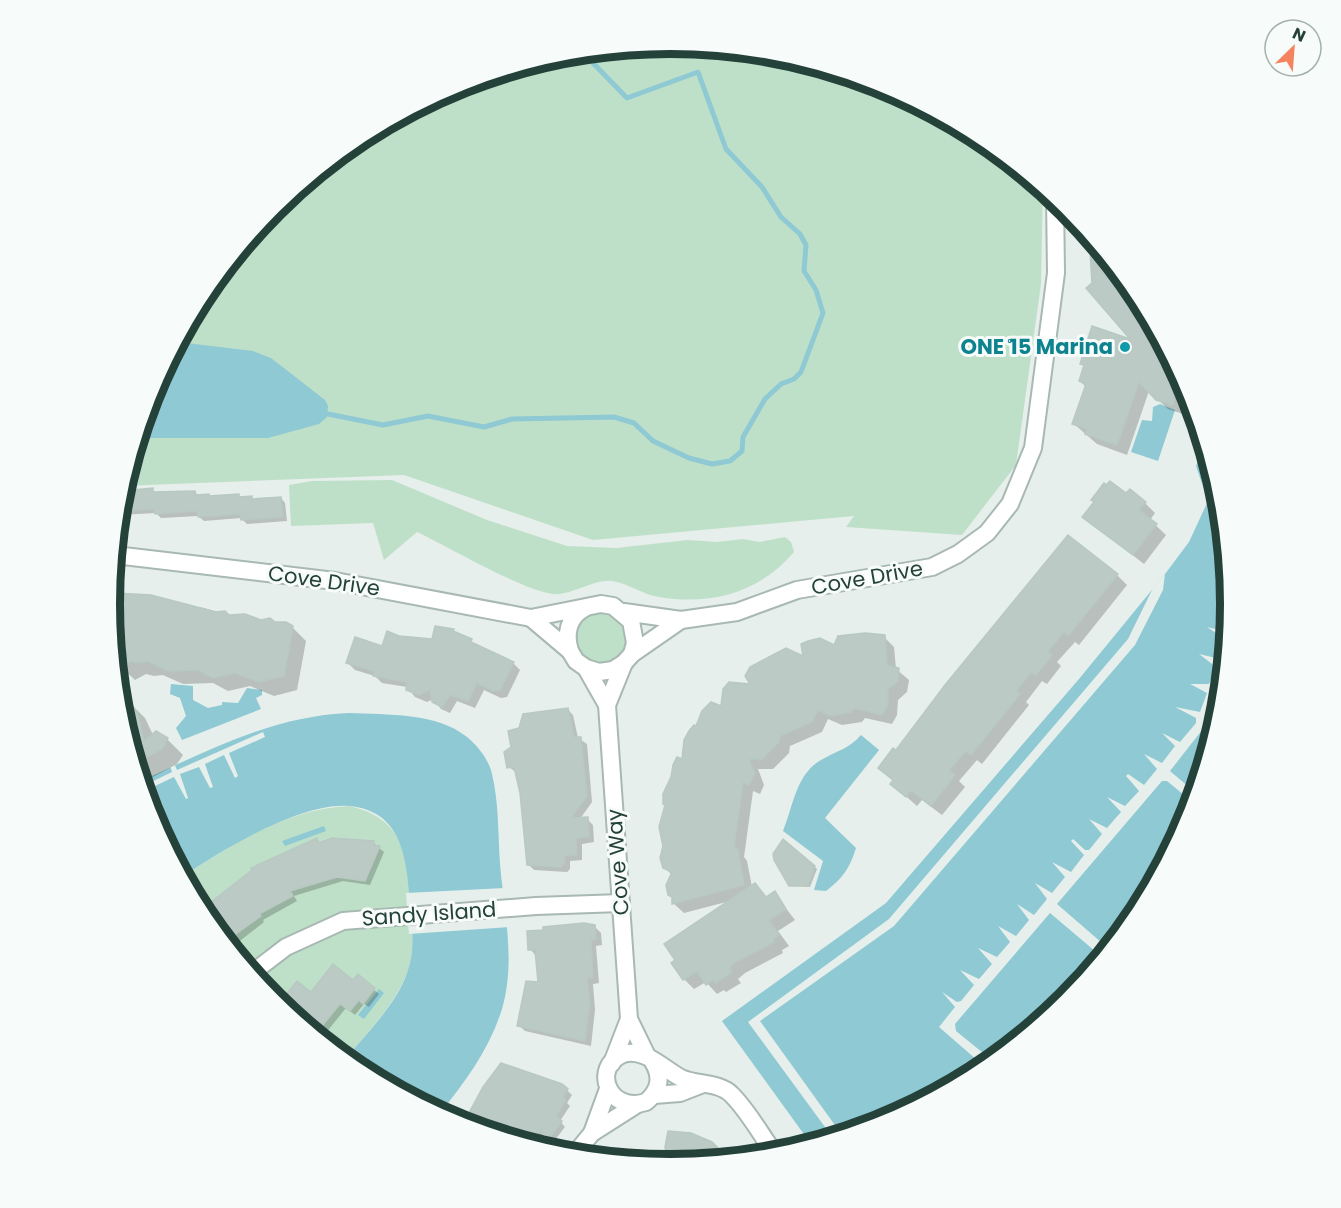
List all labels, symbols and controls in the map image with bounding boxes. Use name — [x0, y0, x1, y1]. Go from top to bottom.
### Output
north arrow — [1263, 18, 1323, 78]
text: N — [1289, 22, 1309, 48]
place label: ONE ̊15 Marina — [960, 332, 1113, 361]
marker: ONE ̊15 Marina — [1118, 340, 1132, 354]
street label: Cove Drive — [809, 553, 925, 602]
street label: Cove Drive — [266, 558, 382, 603]
street label: Cove Way — [599, 808, 636, 916]
street label: Sandy Island — [361, 894, 497, 933]

